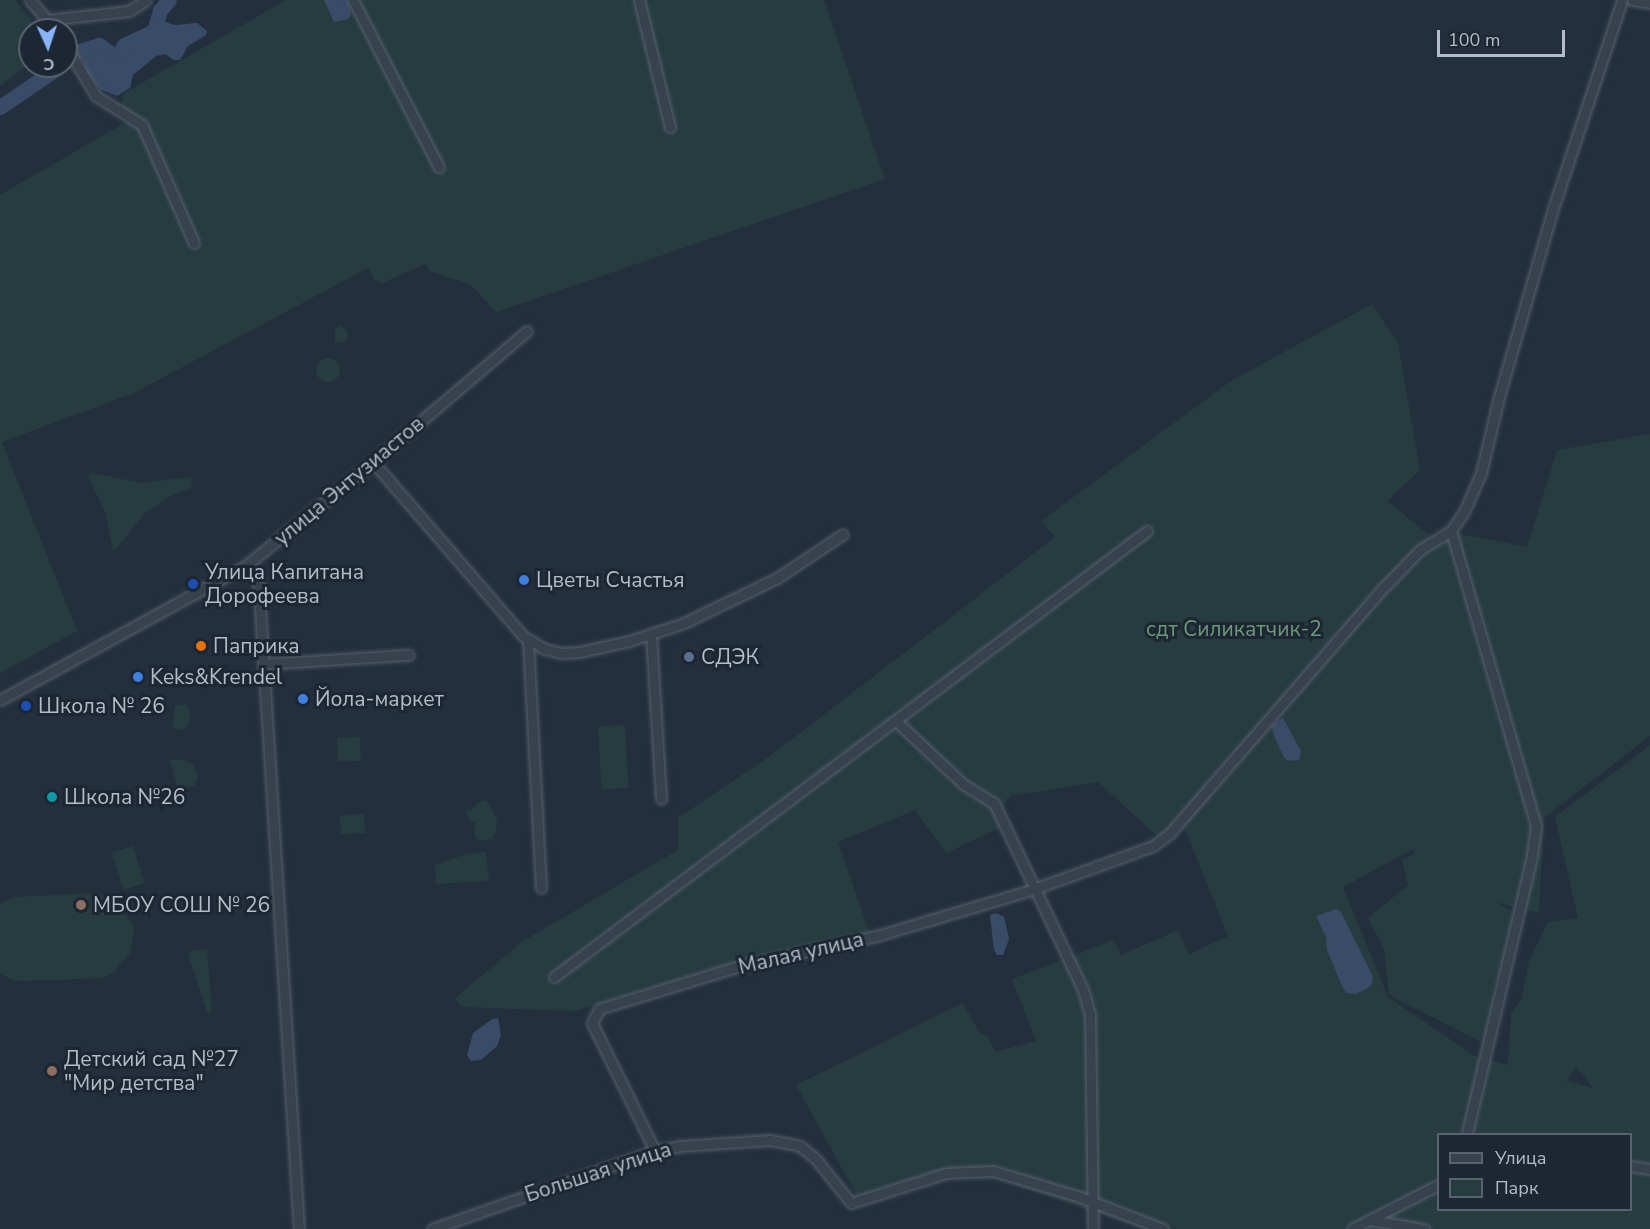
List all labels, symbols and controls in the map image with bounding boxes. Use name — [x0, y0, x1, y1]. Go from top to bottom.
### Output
north arrow — [18, 18, 78, 78]
scale bar — [1440, 18, 1568, 56]
text: 100 m — [1448, 28, 1500, 52]
text: С — [43, 53, 55, 75]
street label: улица Энтузиастов — [269, 411, 429, 551]
place label: Улица Капитана Дорофеева — [205, 559, 364, 609]
place label: Цветы Счастья — [536, 567, 685, 593]
marker: Цветы Счастья — [517, 573, 531, 587]
marker: Улица Капитана Дорофеева — [186, 577, 200, 591]
park label: сдт Силикатчик-2 — [1146, 616, 1322, 642]
place label: Паприка — [213, 633, 300, 659]
marker: Паприка — [194, 639, 208, 653]
place label: СДЭК — [701, 644, 759, 670]
marker: СДЭК — [682, 650, 696, 664]
place label: Keks&Krendel — [150, 664, 282, 690]
marker: Keks&Krendel — [131, 670, 145, 684]
place label: Йола-маркет — [315, 686, 444, 712]
marker: Йола-маркет — [296, 692, 310, 706]
place label: Школа № 26 — [38, 693, 165, 719]
marker: Школа № 26 — [19, 699, 33, 713]
place label: Школа №26 — [64, 784, 185, 810]
marker: Школа №26 — [45, 790, 59, 804]
place label: МБОУ СОШ № 26 — [93, 892, 270, 918]
marker: МБОУ СОШ № 26 — [74, 898, 88, 912]
street label: Малая улица — [736, 926, 866, 980]
place label: Детский сад №27 "Мир детства" — [64, 1046, 239, 1096]
marker: Детский сад №27 "Мир детства" — [45, 1064, 59, 1078]
legend — [1437, 1133, 1632, 1211]
street label: Большая улица — [522, 1136, 674, 1208]
text: Улица — [1495, 1146, 1546, 1170]
text: Парк — [1495, 1176, 1538, 1200]

